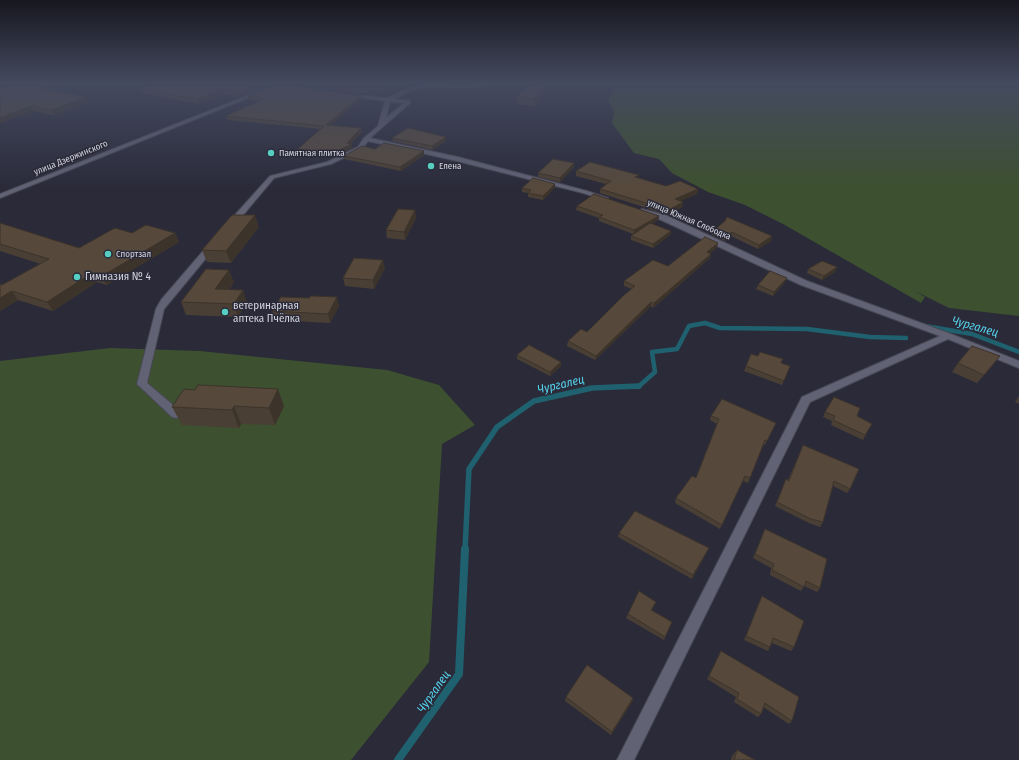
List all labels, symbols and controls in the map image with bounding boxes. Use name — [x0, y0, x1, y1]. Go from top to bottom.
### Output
street label: улица Дзержинского — [32, 138, 110, 178]
marker: Памятная плитка — [266, 148, 276, 158]
place label: Памятная плитка — [279, 148, 345, 158]
marker: Елена — [426, 161, 436, 171]
place label: Елена — [439, 161, 461, 171]
street label: улица Южная Слободка — [646, 197, 732, 243]
marker: Спортзал — [103, 249, 113, 259]
place label: Спортзал — [116, 249, 151, 259]
place label: Гимназия № 4 — [85, 270, 151, 284]
marker: Гимназия № 4 — [72, 272, 82, 282]
place label: ветеринарная аптека Пчёлка — [233, 299, 300, 325]
marker: ветеринарная аптека Пчёлка — [220, 307, 230, 317]
water label: Чургалец — [950, 314, 1000, 340]
water label: Чургалец — [536, 373, 586, 397]
water label: Чургалец — [414, 668, 454, 716]

